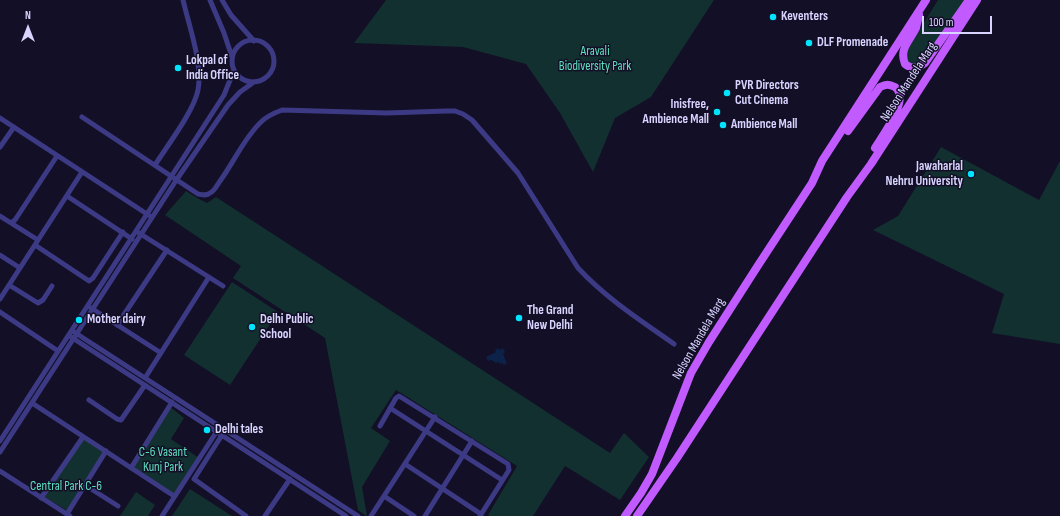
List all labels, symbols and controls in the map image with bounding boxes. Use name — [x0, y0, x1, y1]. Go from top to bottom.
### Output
north arrow — [8, 8, 48, 48]
scale bar — [924, 8, 994, 34]
text: N — [25, 9, 31, 22]
place label: Keventers — [781, 9, 828, 25]
marker: Keventers — [768, 12, 778, 22]
text: 100 m — [929, 15, 954, 30]
place label: DLF Promenade — [817, 35, 888, 51]
marker: DLF Promenade — [804, 38, 814, 48]
street label: Nelson Mandela Marg — [877, 39, 941, 125]
park label: Aravali Biodiversity Park — [559, 44, 631, 75]
place label: Lokpal of India Office — [186, 53, 239, 84]
marker: Lokpal of India Office — [173, 63, 183, 73]
place label: PVR Directors Cut Cinema — [735, 78, 799, 109]
marker: PVR Directors Cut Cinema — [722, 88, 732, 98]
place label: Inisfree, Ambience Mall — [643, 97, 709, 128]
marker: Inisfree, Ambience Mall — [712, 107, 722, 117]
place label: Ambience Mall — [731, 117, 797, 133]
marker: Ambience Mall — [718, 120, 728, 130]
place label: Jawaharlal Nehru University — [886, 159, 963, 190]
marker: Jawaharlal Nehru University — [966, 169, 976, 179]
street label: Nelson Mandela Marg — [669, 295, 729, 383]
place label: The Grand New Delhi — [527, 303, 573, 334]
place label: Mother dairy — [87, 312, 146, 328]
place label: Delhi Public School — [260, 312, 314, 343]
marker: The Grand New Delhi — [514, 313, 524, 323]
marker: Mother dairy — [74, 315, 84, 325]
marker: Delhi Public School — [247, 322, 257, 332]
place label: Delhi tales — [215, 422, 263, 438]
marker: Delhi tales — [202, 425, 212, 435]
park label: C-6 Vasant Kunj Park — [139, 445, 187, 476]
park label: Central Park C-6 — [30, 479, 102, 495]

